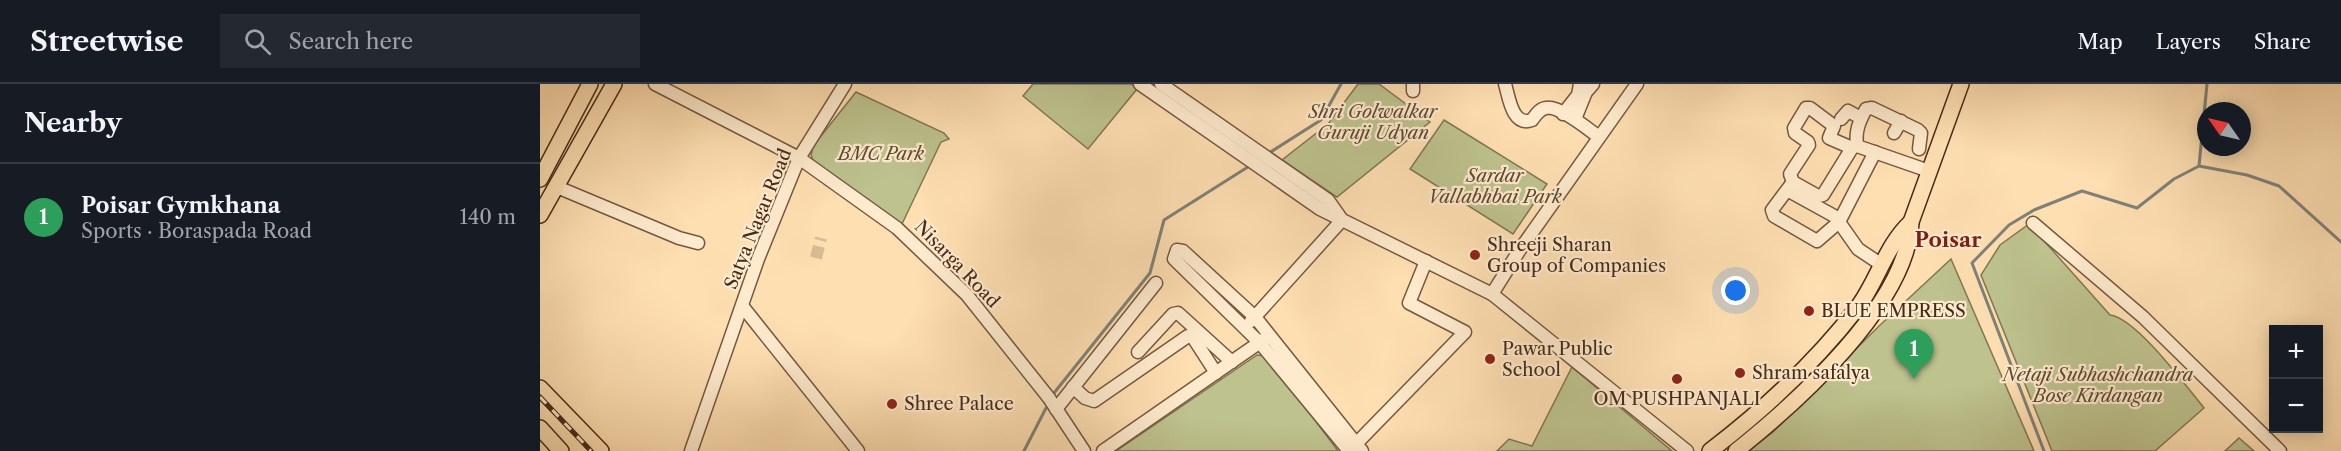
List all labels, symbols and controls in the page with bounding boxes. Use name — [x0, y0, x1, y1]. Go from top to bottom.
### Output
search box — [220, 14, 640, 68]
text: Streetwise — [30, 24, 184, 58]
icon: search — [241, 25, 274, 58]
text: Search here — [289, 28, 413, 55]
text: Map — [2078, 29, 2123, 54]
text: Layers — [2156, 29, 2221, 54]
text: Share — [2254, 29, 2311, 54]
park label: Shri Golwalkar Guruji Udyan — [1307, 101, 1439, 144]
north arrow — [2197, 102, 2251, 156]
text: Nearby — [24, 107, 122, 139]
park label: BMC Park — [836, 143, 925, 165]
street label: Satya Nagar Road — [720, 146, 796, 292]
park label: Sardar Vallabhbai Park — [1428, 165, 1563, 208]
text: Poisar Gymkhana — [81, 192, 280, 219]
text: 1 — [39, 205, 48, 229]
text: 140 m — [459, 205, 516, 229]
street label: Nisarga Road — [910, 216, 1004, 312]
text: Sports · Boraspada Road — [81, 219, 312, 243]
district label: Poisar — [1915, 227, 1982, 252]
place label: Shreeji Sharan Group of Companies — [1487, 234, 1666, 277]
marker: Shreeji Sharan Group of Companies — [1468, 248, 1482, 262]
your location — [1721, 276, 1750, 305]
place label: BLUE EMPRESS — [1821, 300, 1966, 322]
marker: BLUE EMPRESS — [1802, 304, 1816, 318]
map controls — [2269, 325, 2323, 433]
button: + — [2269, 325, 2323, 379]
pin: 1 — [1894, 330, 1934, 379]
place label: Pawar Public School — [1502, 338, 1613, 381]
marker: Pawar Public School — [1483, 352, 1497, 366]
place label: Shram safalya — [1752, 362, 1871, 384]
park label: Netaji Subhashchandra Bose Kirdangan — [2001, 364, 2193, 407]
marker: Shram safalya — [1733, 366, 1747, 380]
marker: OM PUSHPANJALI — [1670, 372, 1684, 386]
button: − — [2269, 379, 2323, 433]
place label: OM PUSHPANJALI — [1593, 388, 1761, 410]
place label: Shree Palace — [904, 393, 1014, 415]
marker: Shree Palace — [885, 397, 899, 411]

